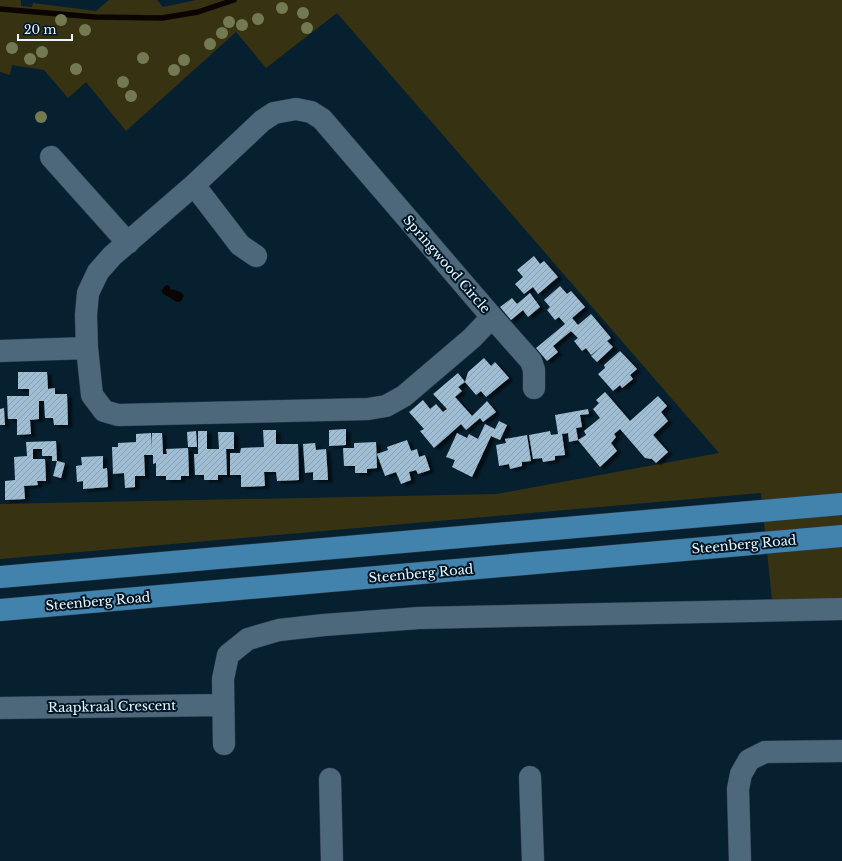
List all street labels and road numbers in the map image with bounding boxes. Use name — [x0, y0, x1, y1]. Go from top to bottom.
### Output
street label: Springwood Circle — [399, 212, 494, 317]
street label: Steenberg Road — [691, 531, 797, 558]
street label: Steenberg Road — [368, 560, 474, 587]
street label: Steenberg Road — [45, 588, 151, 615]
street label: Raapkraal Crescent — [48, 697, 176, 716]

